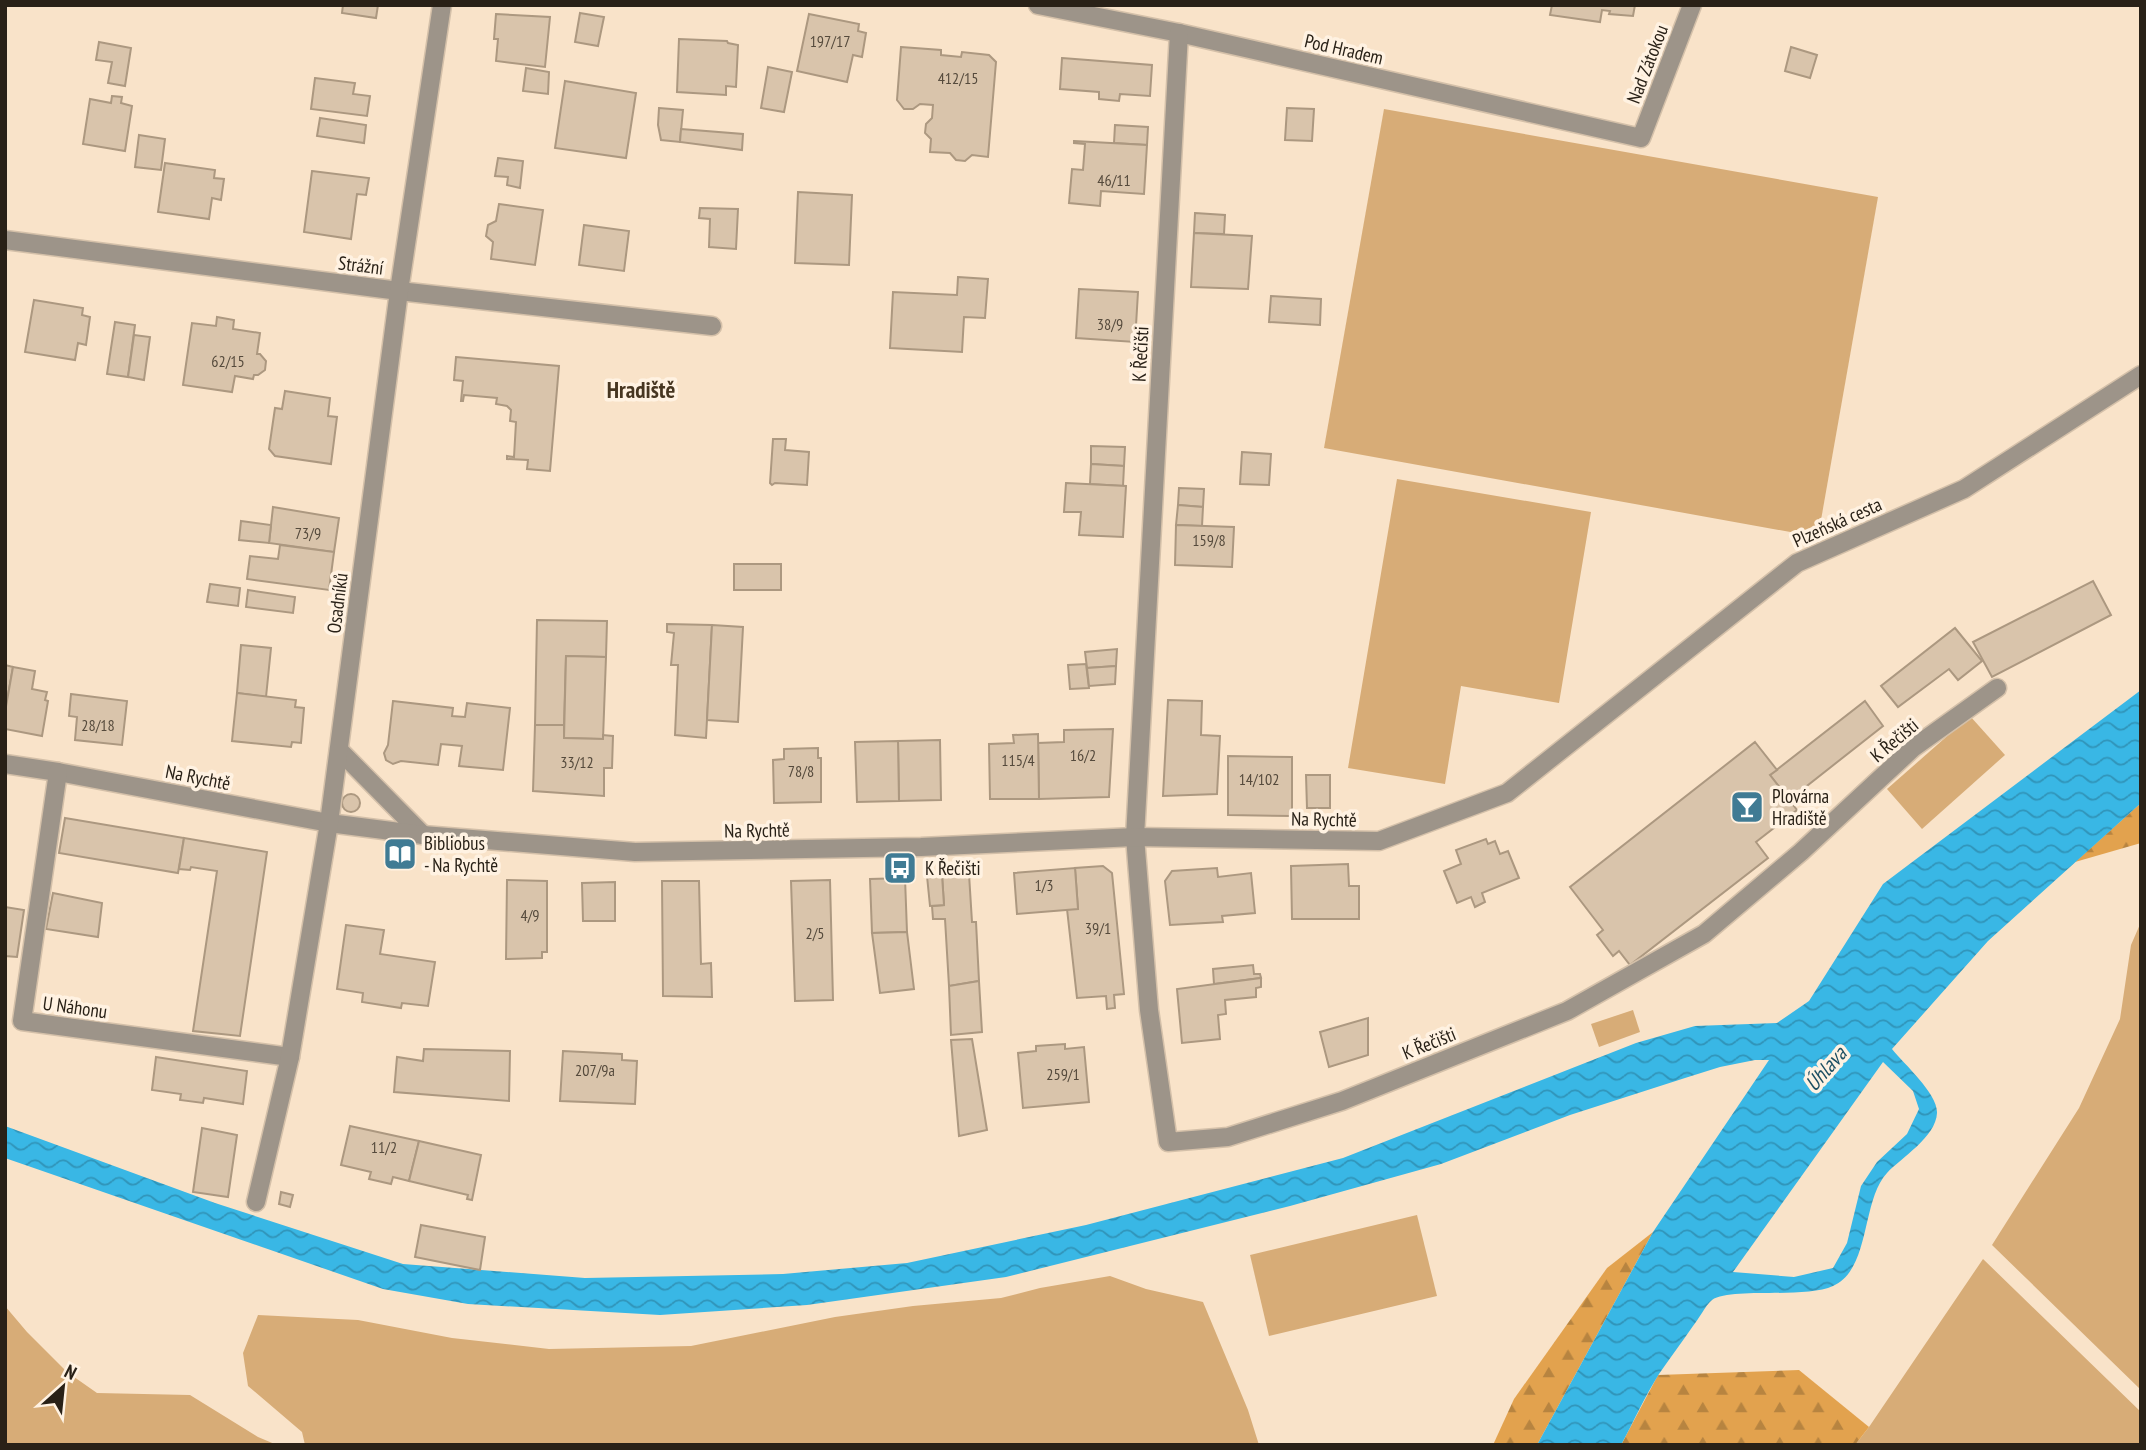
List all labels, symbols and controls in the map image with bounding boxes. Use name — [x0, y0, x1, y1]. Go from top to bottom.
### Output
street label: Nad Zátokou — [1621, 21, 1673, 107]
street label: Pod Hradem — [1302, 28, 1386, 70]
house number: 197/17 — [810, 31, 850, 51]
house number: 412/15 — [938, 68, 978, 88]
house number: 46/11 — [1097, 170, 1131, 190]
street label: Strážní — [337, 250, 385, 280]
house number: 38/9 — [1097, 314, 1123, 334]
street label: K Řečišti — [1127, 326, 1153, 382]
house number: 62/15 — [211, 351, 245, 371]
district label: Hradiště — [607, 375, 675, 404]
street label: Plzeňská cesta — [1789, 492, 1885, 552]
house number: 73/9 — [295, 523, 321, 543]
house number: 159/8 — [1192, 530, 1226, 550]
street label: Osadníků — [321, 571, 353, 635]
street label: K Řečišti — [1865, 713, 1923, 767]
house number: 28/18 — [81, 715, 115, 735]
house number: 16/2 — [1070, 745, 1096, 765]
house number: 115/4 — [1001, 750, 1035, 770]
house number: 33/12 — [560, 752, 594, 772]
street label: Na Rychtě — [163, 759, 233, 795]
house number: 78/8 — [788, 761, 814, 781]
house number: 14/102 — [1239, 769, 1279, 789]
place label: Plovárna Hradiště — [1772, 784, 1829, 830]
bar icon: Plovárna Hradiště — [1728, 788, 1766, 826]
street label: Na Rychtě — [1291, 806, 1357, 832]
street label: Na Rychtě — [724, 817, 790, 843]
place label: Bibliobus - Na Rychtě — [424, 831, 498, 877]
library icon: Bibliobus - Na Rychtě — [381, 835, 419, 873]
bus stop icon: K Řečišti — [881, 849, 919, 887]
place label: K Řečišti — [925, 856, 981, 880]
house number: 1/3 — [1034, 875, 1054, 895]
house number: 4/9 — [520, 905, 540, 925]
house number: 39/1 — [1085, 918, 1111, 938]
house number: 2/5 — [805, 923, 825, 943]
street label: U Náhonu — [41, 991, 109, 1023]
street label: K Řečišti — [1399, 1021, 1459, 1065]
water label: Úhlava — [1799, 1040, 1853, 1096]
house number: 207/9a — [575, 1060, 615, 1080]
house number: 259/1 — [1046, 1064, 1080, 1084]
house number: 11/2 — [371, 1137, 397, 1157]
north arrow — [28, 1352, 98, 1422]
text: N — [61, 1359, 81, 1385]

